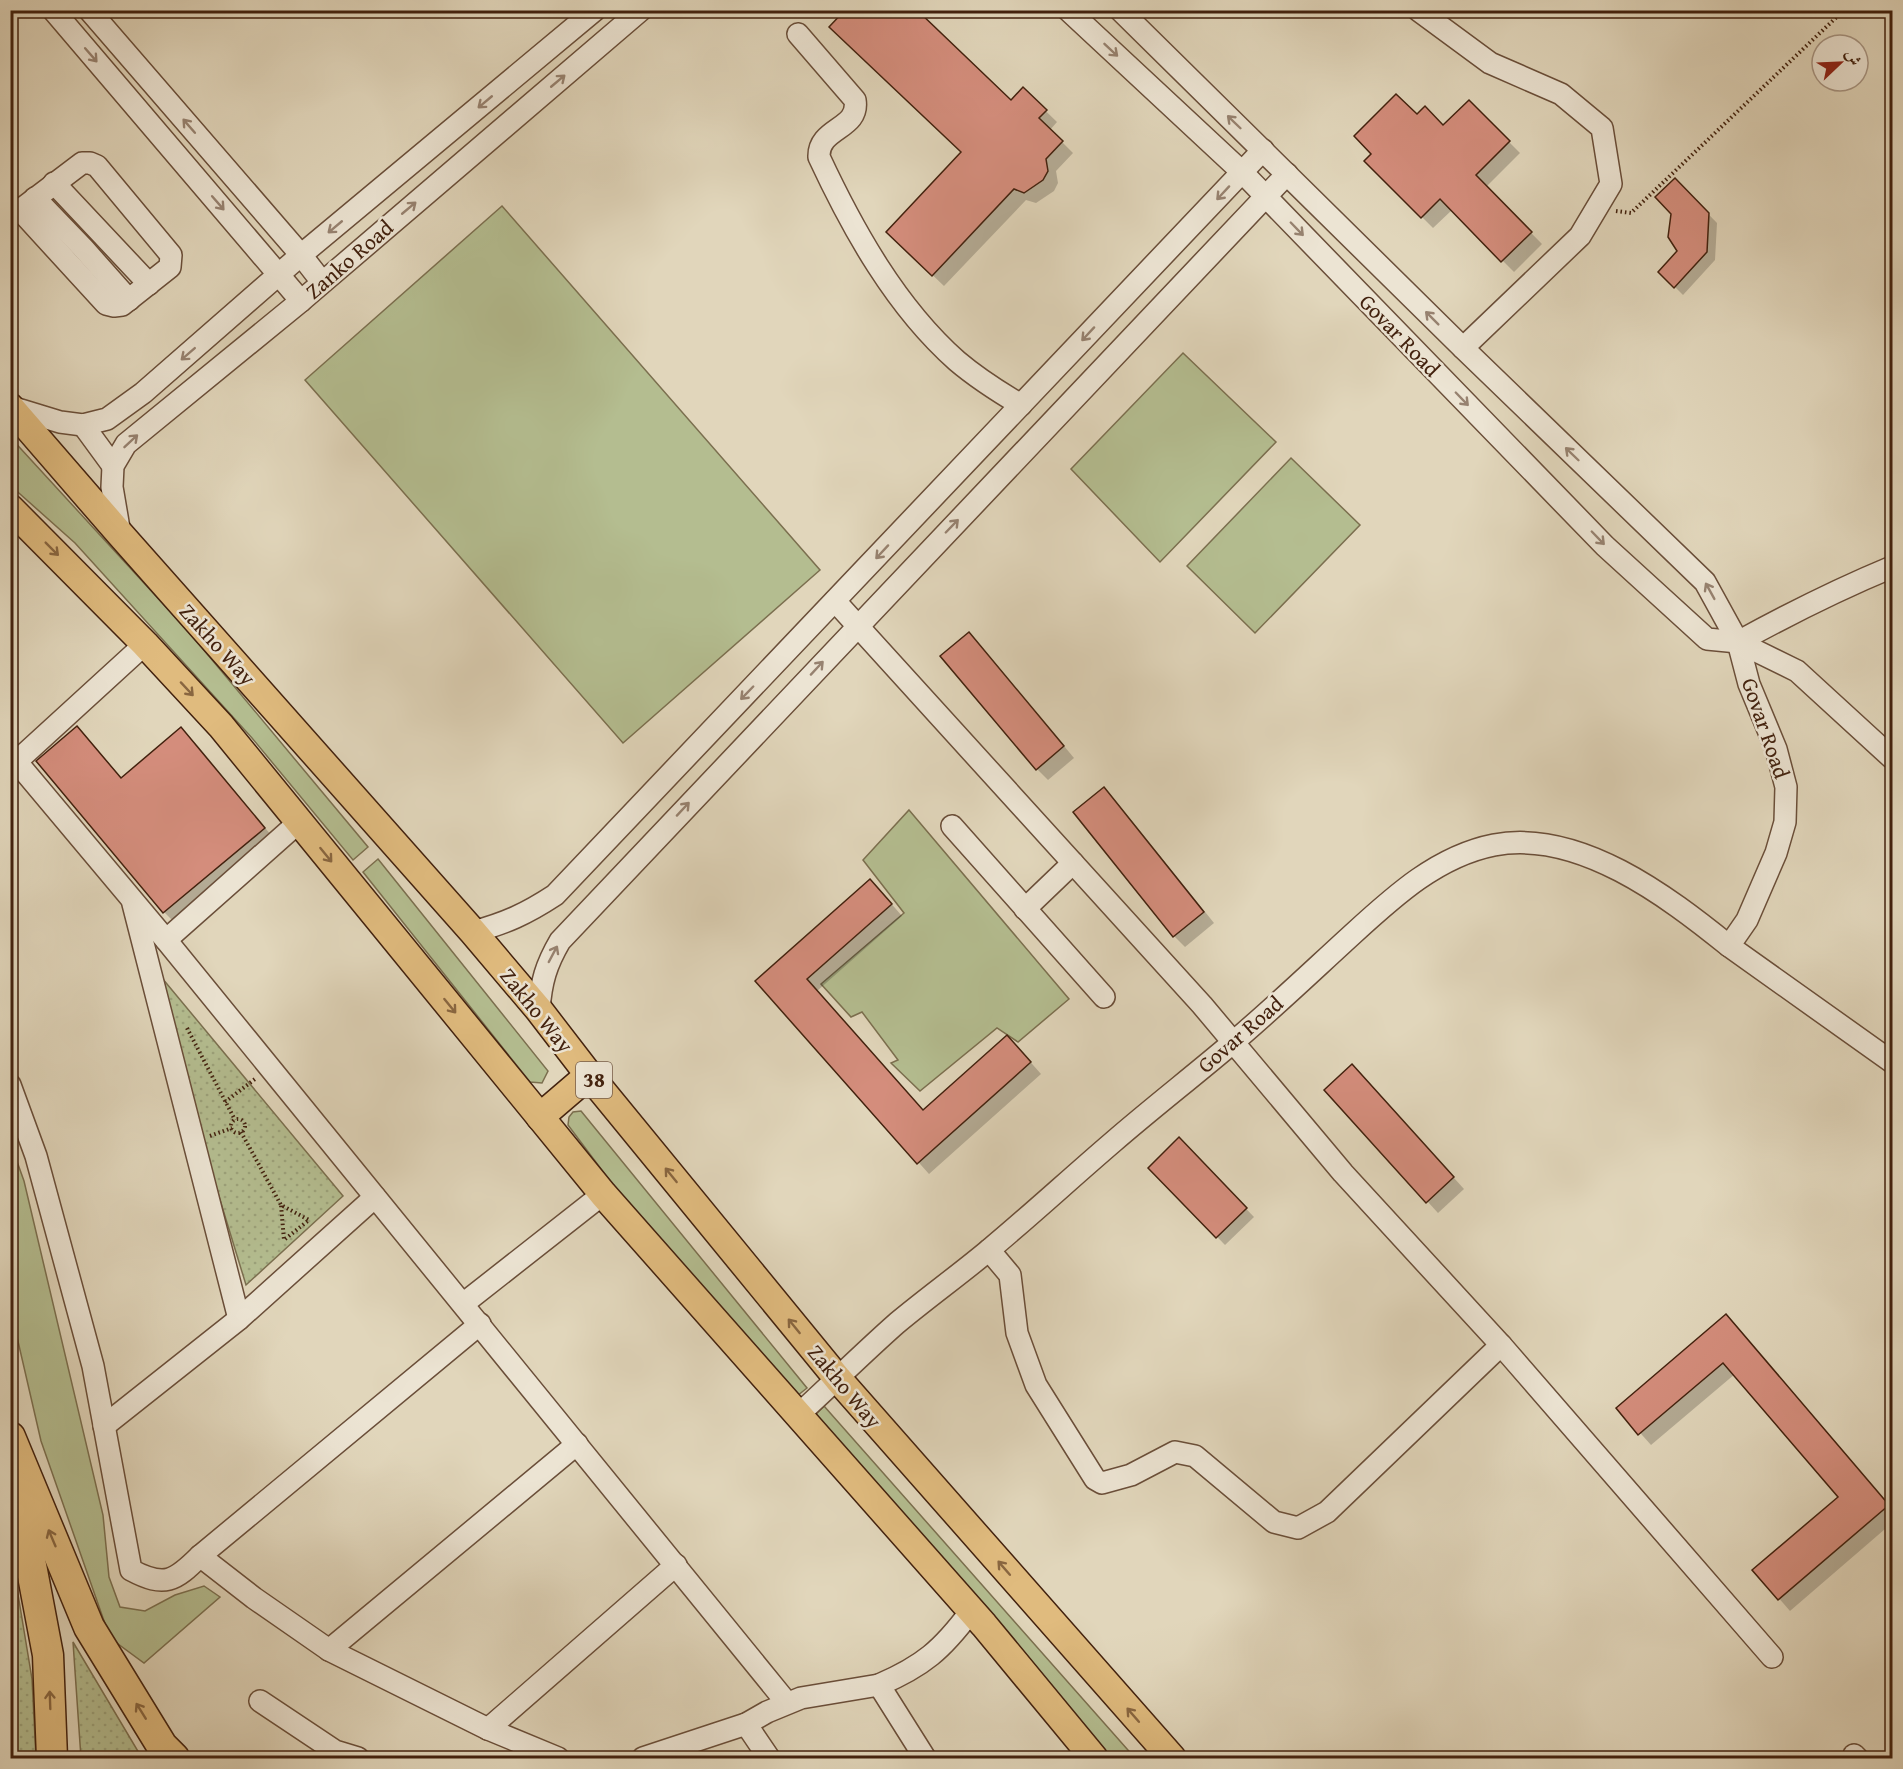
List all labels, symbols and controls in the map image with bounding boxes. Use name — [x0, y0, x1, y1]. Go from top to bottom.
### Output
north arrow — [1810, 33, 1870, 93]
one-way arrow — [1103, 43, 1118, 58]
text: ش — [1840, 45, 1868, 69]
one-way arrow — [84, 47, 98, 62]
one-way arrow — [550, 75, 566, 88]
one-way arrow — [477, 95, 493, 108]
one-way arrow — [1226, 114, 1241, 129]
one-way arrow — [182, 118, 195, 134]
one-way arrow — [1215, 185, 1230, 200]
one-way arrow — [211, 195, 225, 210]
one-way arrow — [401, 201, 416, 215]
street label: Zanko Road — [298, 212, 400, 306]
one-way arrow — [327, 220, 343, 233]
one-way arrow — [1290, 221, 1304, 236]
street label: Govar Road — [1352, 286, 1448, 384]
one-way arrow — [1425, 310, 1440, 325]
one-way arrow — [1081, 327, 1096, 342]
one-way arrow — [181, 347, 196, 361]
one-way arrow — [1455, 391, 1470, 406]
one-way arrow — [124, 434, 139, 448]
one-way arrow — [1565, 446, 1580, 461]
one-way arrow — [944, 519, 959, 534]
one-way arrow — [1591, 531, 1606, 546]
one-way arrow — [44, 542, 59, 557]
one-way arrow — [875, 544, 889, 559]
one-way arrow — [1704, 583, 1716, 600]
street label: Zakho Way — [172, 596, 264, 692]
one-way arrow — [810, 660, 825, 675]
street label: Govar Road — [1734, 673, 1798, 783]
one-way arrow — [180, 682, 195, 697]
one-way arrow — [741, 685, 755, 700]
one-way arrow — [676, 802, 691, 817]
one-way arrow — [320, 847, 333, 863]
one-way arrow — [548, 945, 559, 963]
street label: Zakho Way — [493, 961, 581, 1059]
street label: Govar Road — [1190, 987, 1290, 1080]
one-way arrow — [443, 998, 456, 1014]
road number: 38 — [576, 1062, 612, 1098]
one-way arrow — [664, 1167, 677, 1183]
one-way arrow — [788, 1318, 801, 1334]
street label: Zakho Way — [800, 1337, 890, 1435]
one-way arrow — [46, 1529, 57, 1547]
one-way arrow — [997, 1561, 1011, 1576]
one-way arrow — [44, 1691, 55, 1711]
one-way arrow — [134, 1703, 146, 1720]
one-way arrow — [1126, 1707, 1140, 1722]

